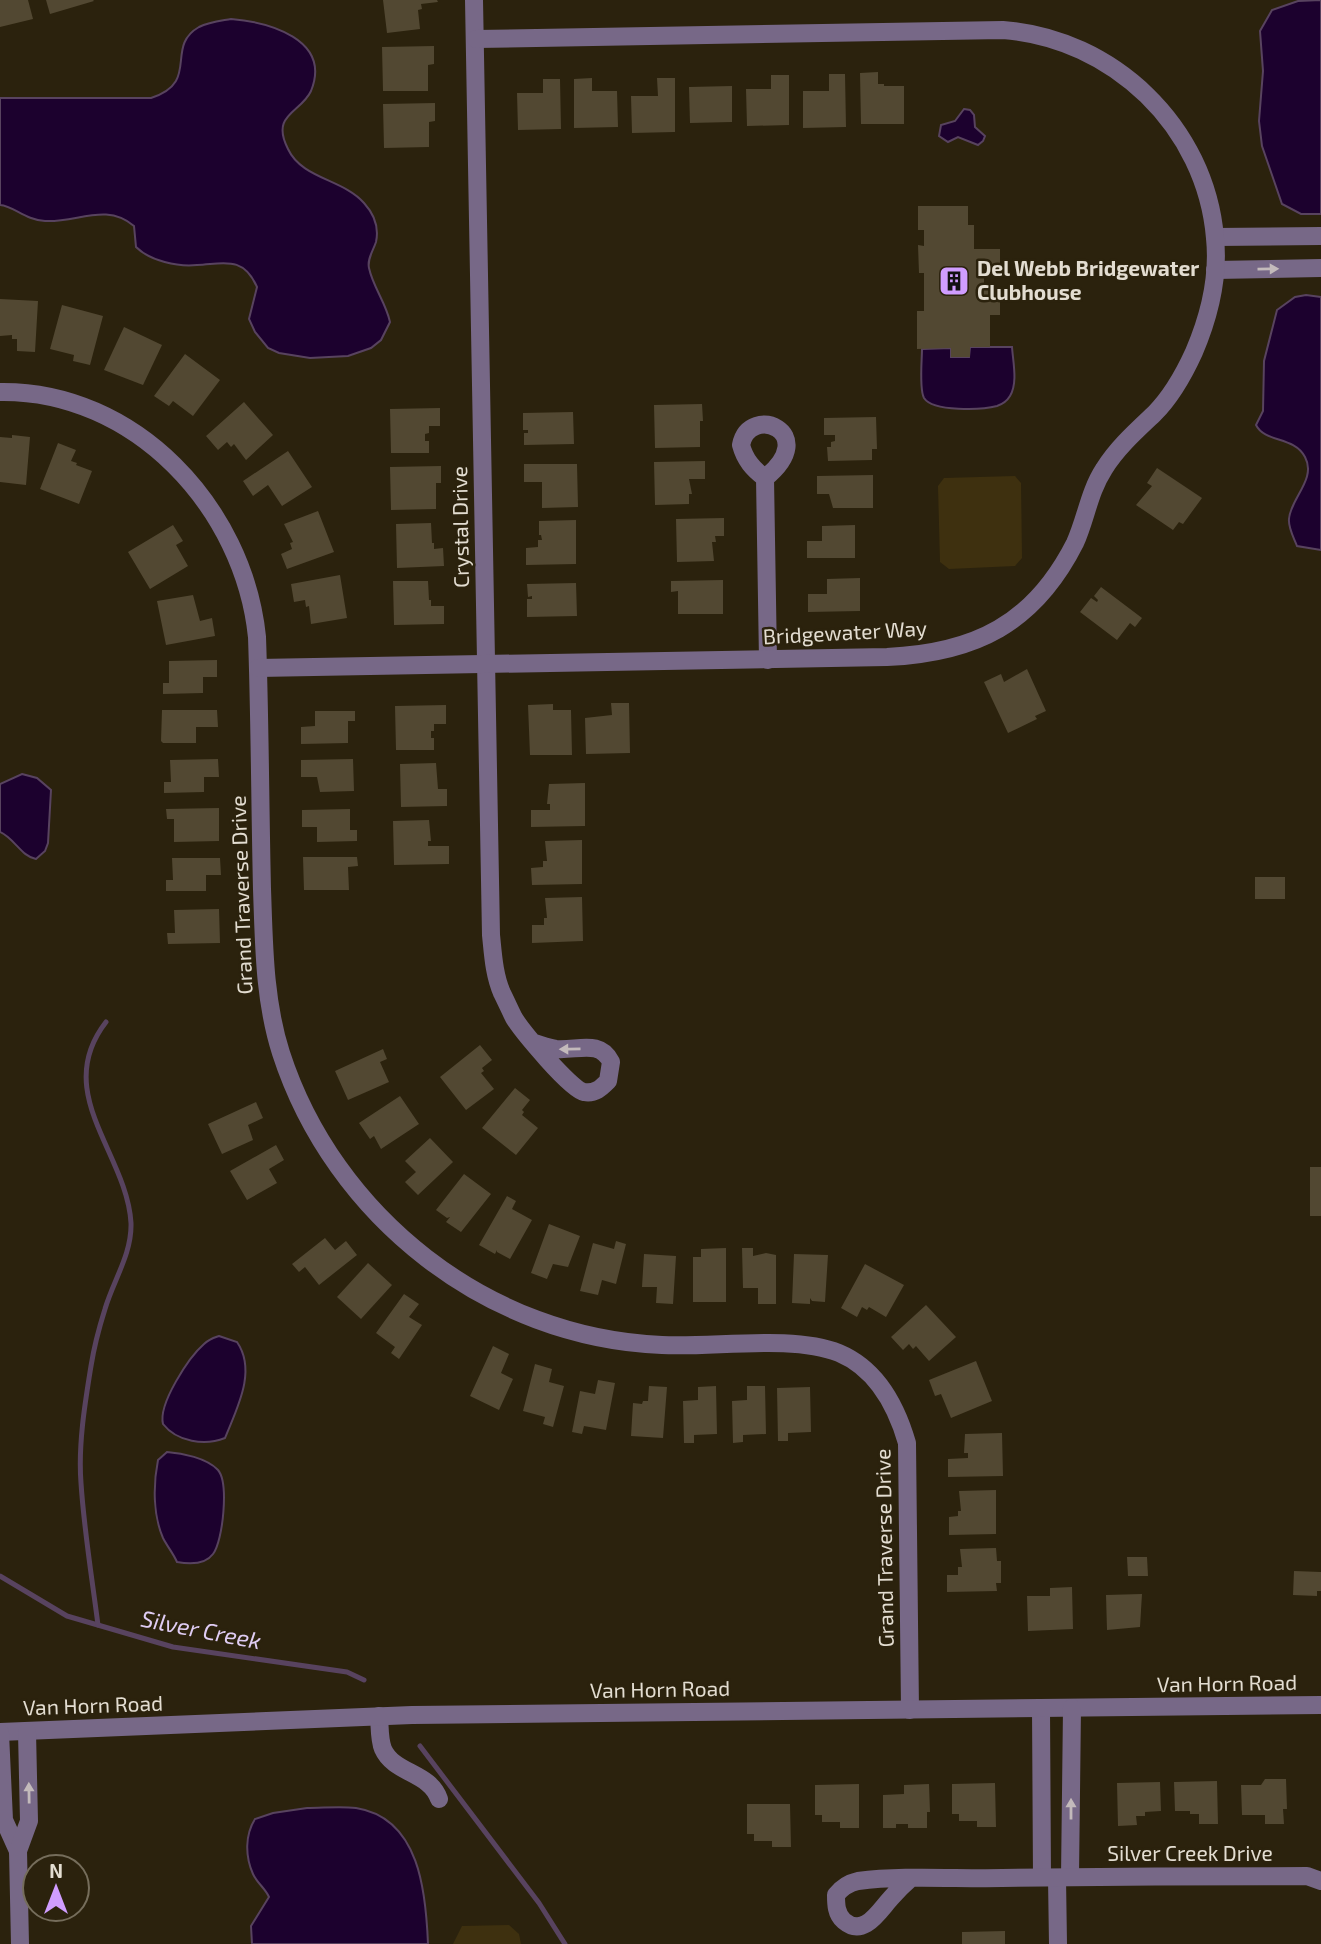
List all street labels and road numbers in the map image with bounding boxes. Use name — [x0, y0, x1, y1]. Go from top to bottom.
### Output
street label: Crystal Drive — [446, 466, 473, 588]
street label: Bridgewater Way — [762, 615, 928, 648]
street label: Grand Traverse Drive — [225, 795, 256, 995]
street label: Grand Traverse Drive — [869, 1448, 898, 1648]
street label: Van Horn Road — [1157, 1669, 1297, 1696]
street label: Van Horn Road — [590, 1675, 730, 1702]
street label: Van Horn Road — [22, 1690, 163, 1719]
street label: Silver Creek Drive — [1107, 1840, 1273, 1865]

